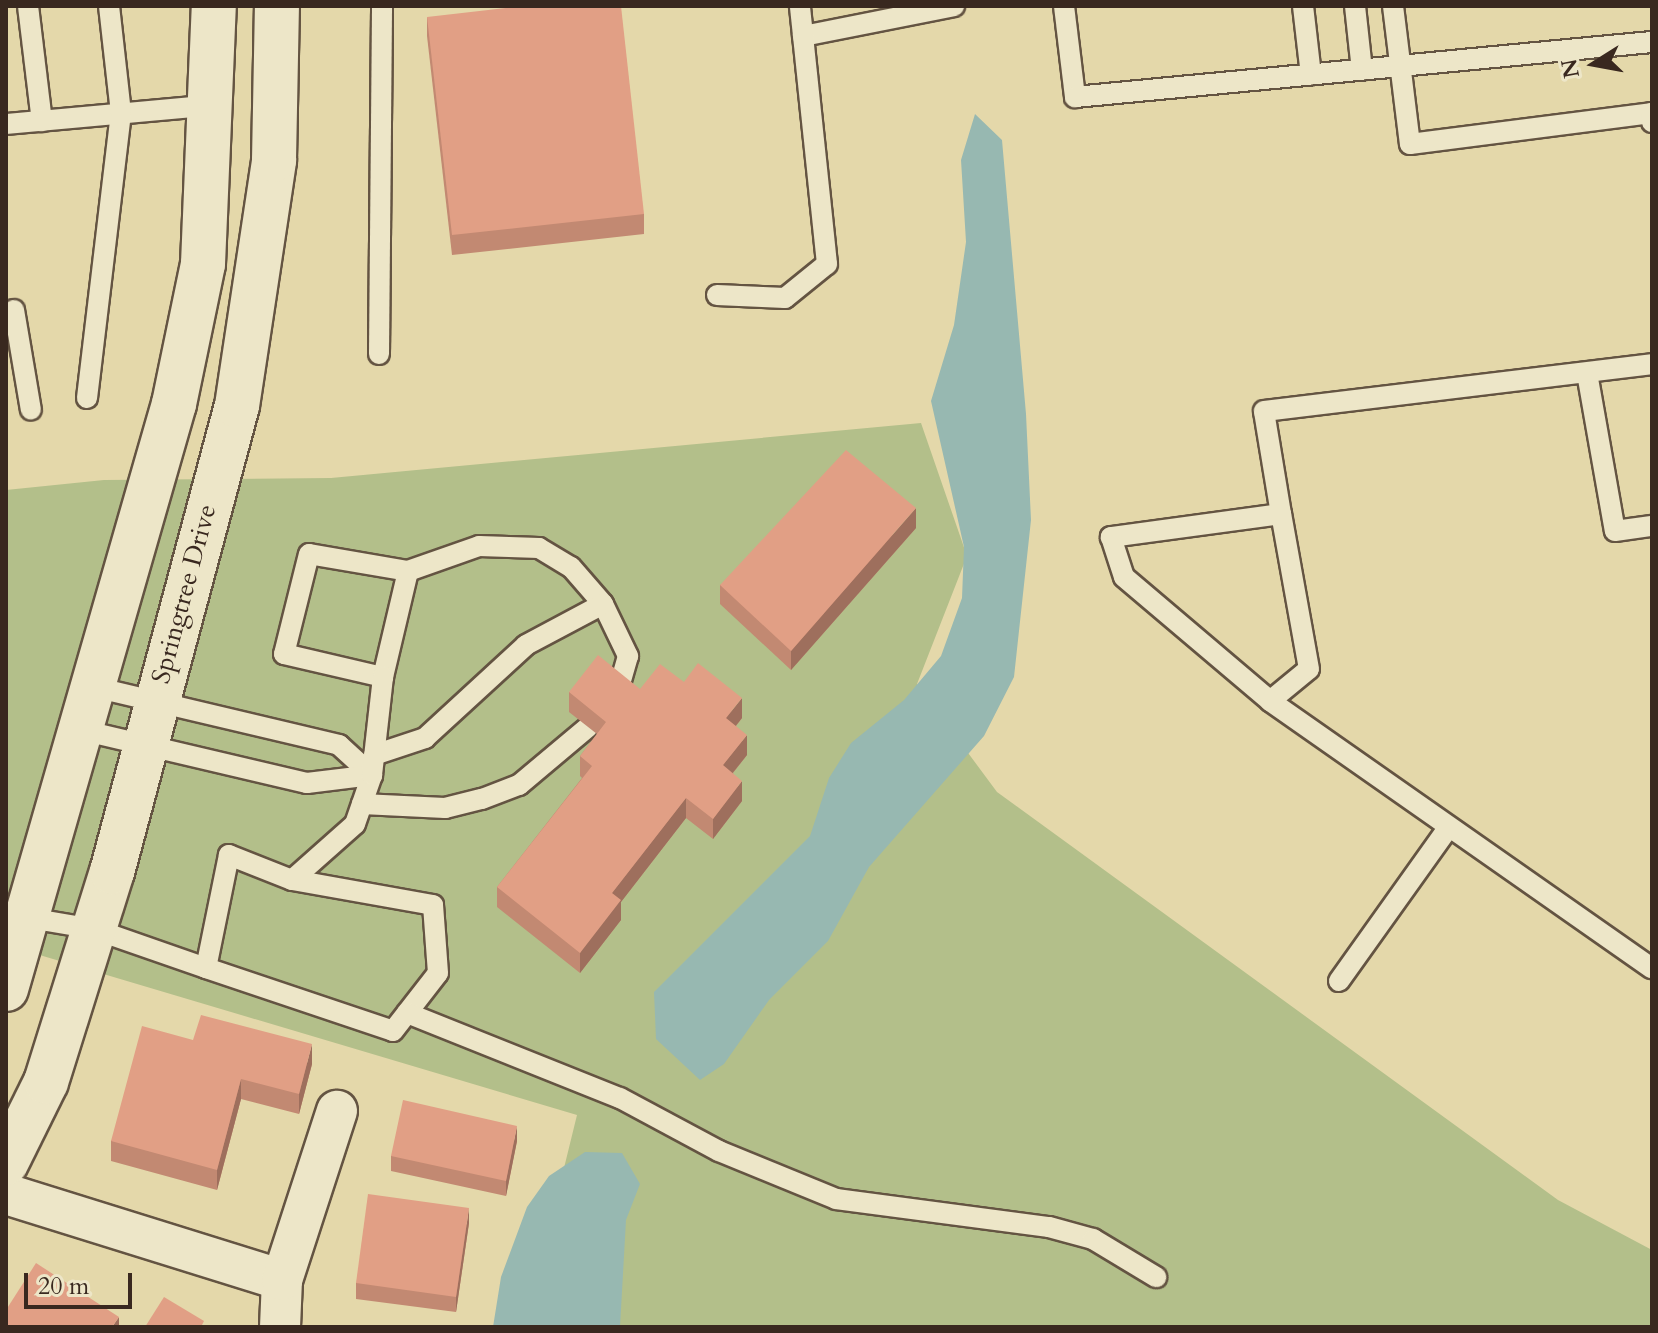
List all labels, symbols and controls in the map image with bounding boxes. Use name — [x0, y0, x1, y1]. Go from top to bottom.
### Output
north arrow — [1554, 24, 1634, 104]
text: N — [1554, 56, 1587, 81]
street label: Springtree Drive — [145, 501, 223, 687]
scale bar — [28, 1257, 136, 1307]
text: 20 m — [38, 1270, 89, 1303]

